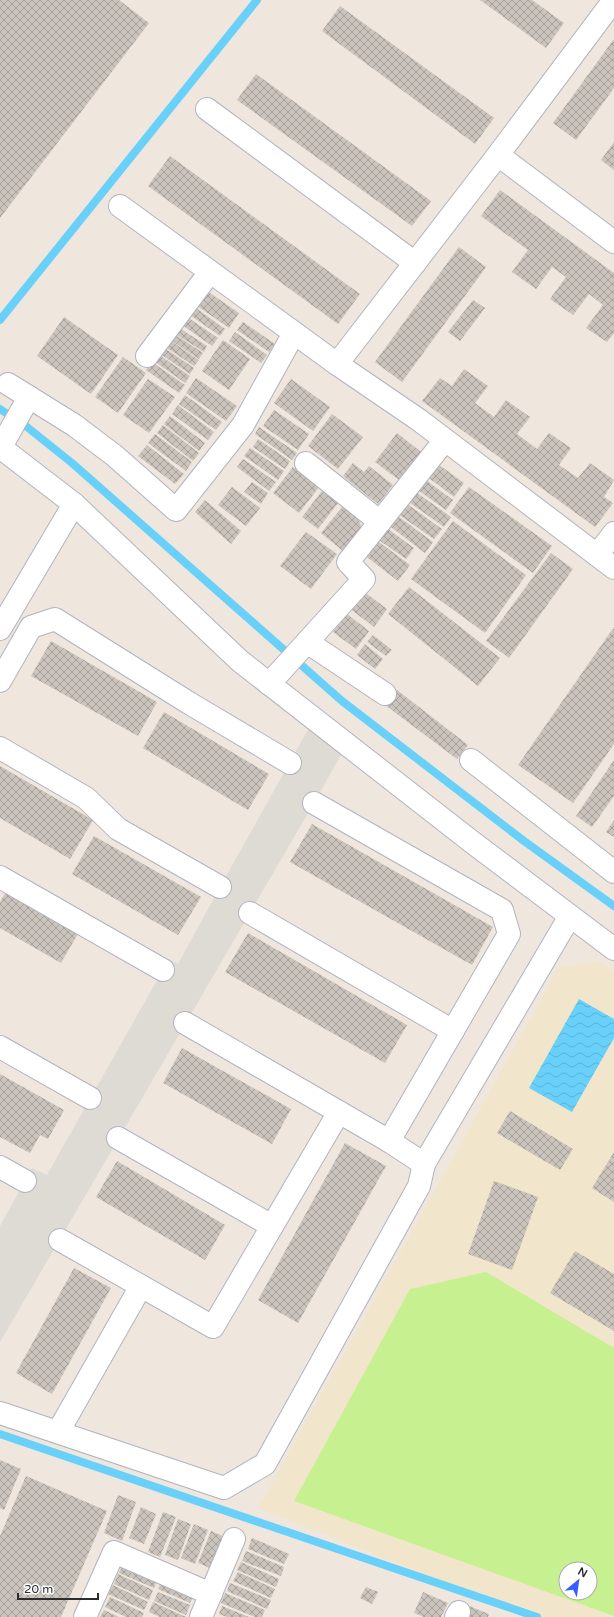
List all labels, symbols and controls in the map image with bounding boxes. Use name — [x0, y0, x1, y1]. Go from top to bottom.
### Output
north arrow — [558, 1561, 598, 1601]
text: N — [576, 1565, 590, 1581]
scale bar — [18, 1575, 98, 1601]
text: 20 m — [24, 1582, 53, 1596]

